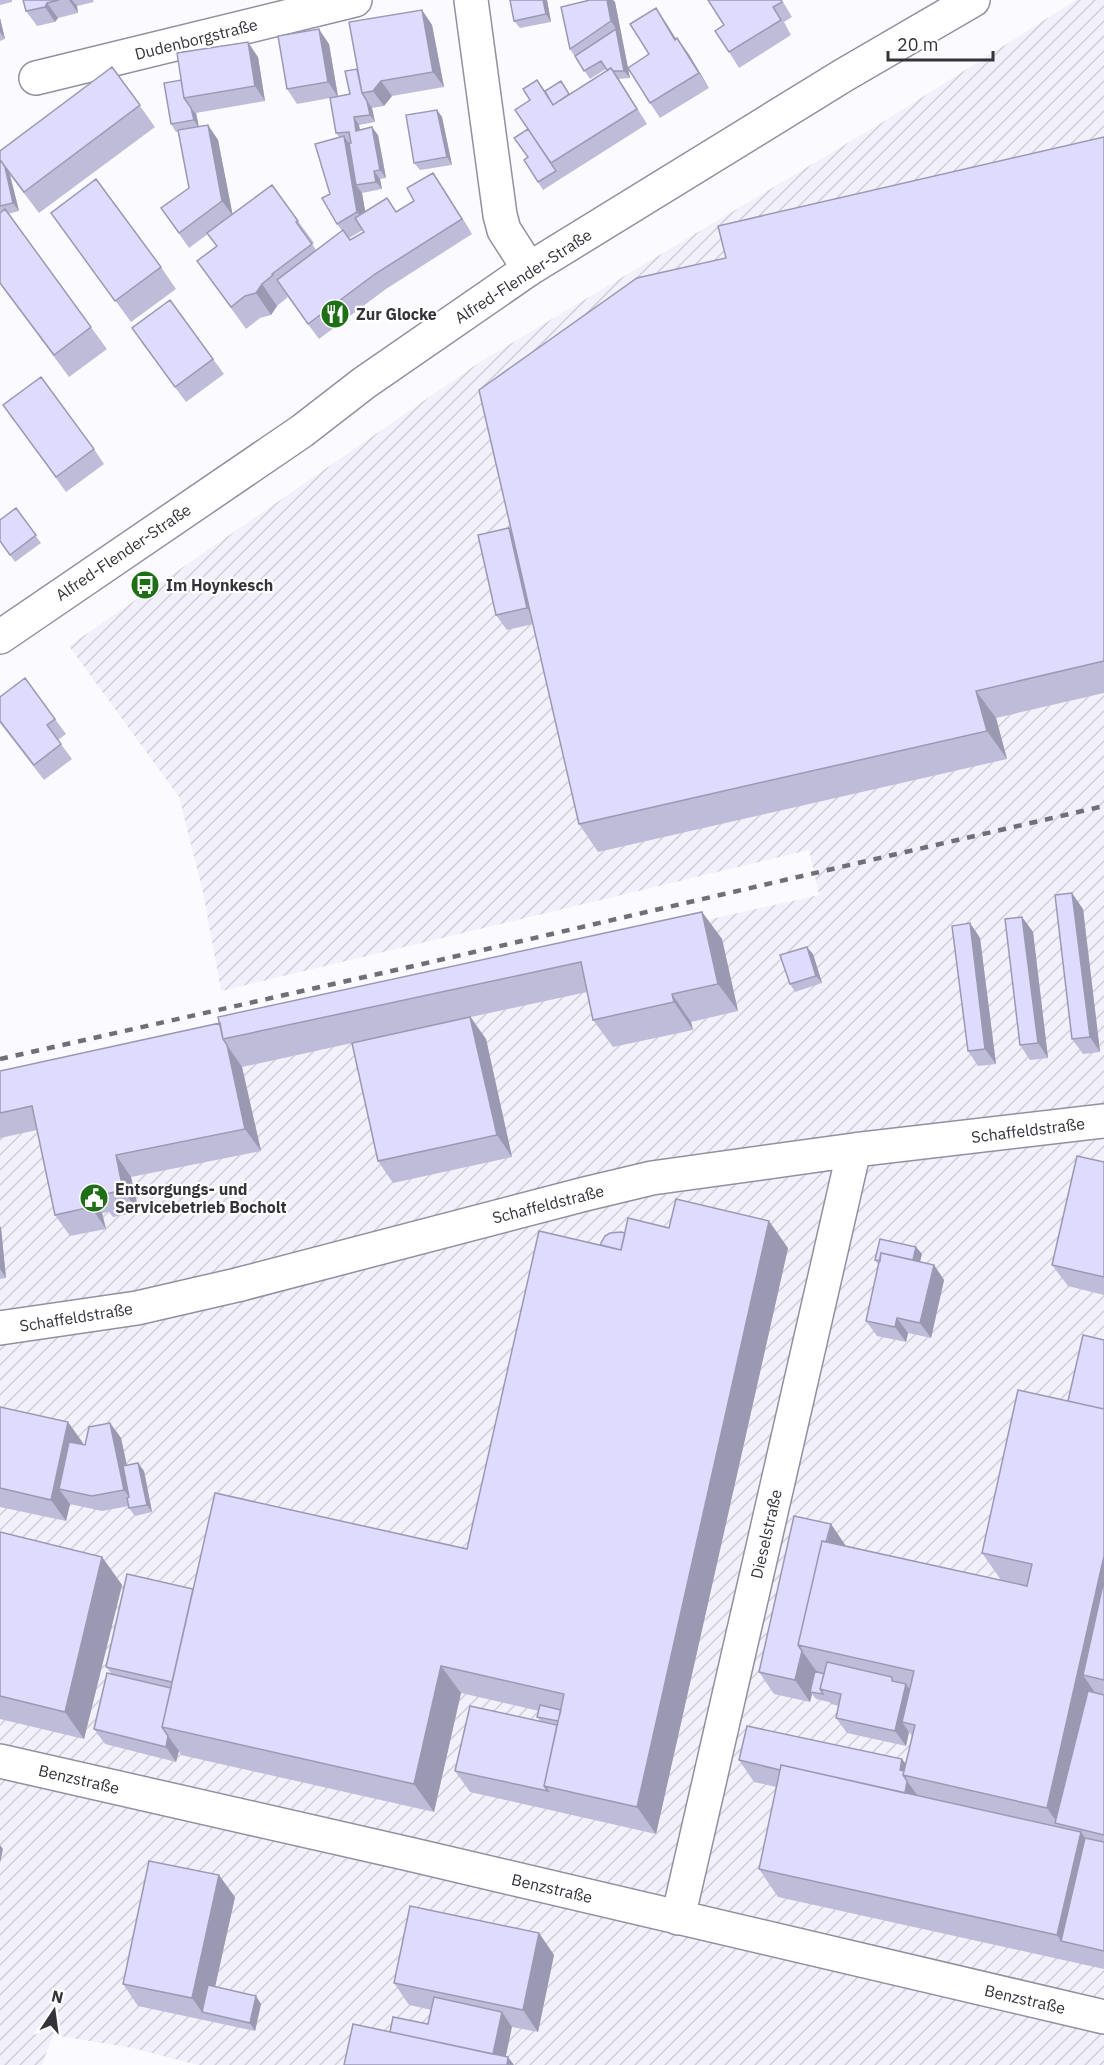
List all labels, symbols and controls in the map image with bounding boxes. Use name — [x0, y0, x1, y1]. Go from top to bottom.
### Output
street label: Dudenborgstraße — [133, 14, 260, 64]
scale bar — [888, 24, 993, 62]
text: 20 m — [897, 33, 939, 56]
street label: Alfred-Flender-Straße — [451, 224, 595, 328]
restaurant icon: Zur Glocke — [319, 298, 351, 330]
place label: Zur Glocke — [356, 304, 437, 324]
street label: Alfred-Flender-Straße — [51, 499, 195, 605]
bus stop icon: Im Hoynkesch — [129, 569, 161, 601]
place label: Im Hoynkesch — [166, 575, 273, 595]
street label: Schaffeldstraße — [970, 1113, 1086, 1147]
place label: Entsorgungs- und Servicebetrieb Bocholt — [115, 1179, 287, 1217]
street label: Schaffeldstraße — [490, 1180, 606, 1228]
public building icon: Entsorgungs- und Servicebetrieb Bocholt — [78, 1182, 110, 1214]
street label: Schaffeldstraße — [18, 1298, 134, 1336]
street label: Dieselstraße — [746, 1487, 786, 1581]
street label: Benzstraße — [37, 1760, 122, 1798]
street label: Benzstraße — [510, 1869, 595, 1907]
street label: Benzstraße — [983, 1980, 1068, 2018]
north arrow — [24, 1981, 84, 2041]
text: N — [49, 1985, 65, 2007]

